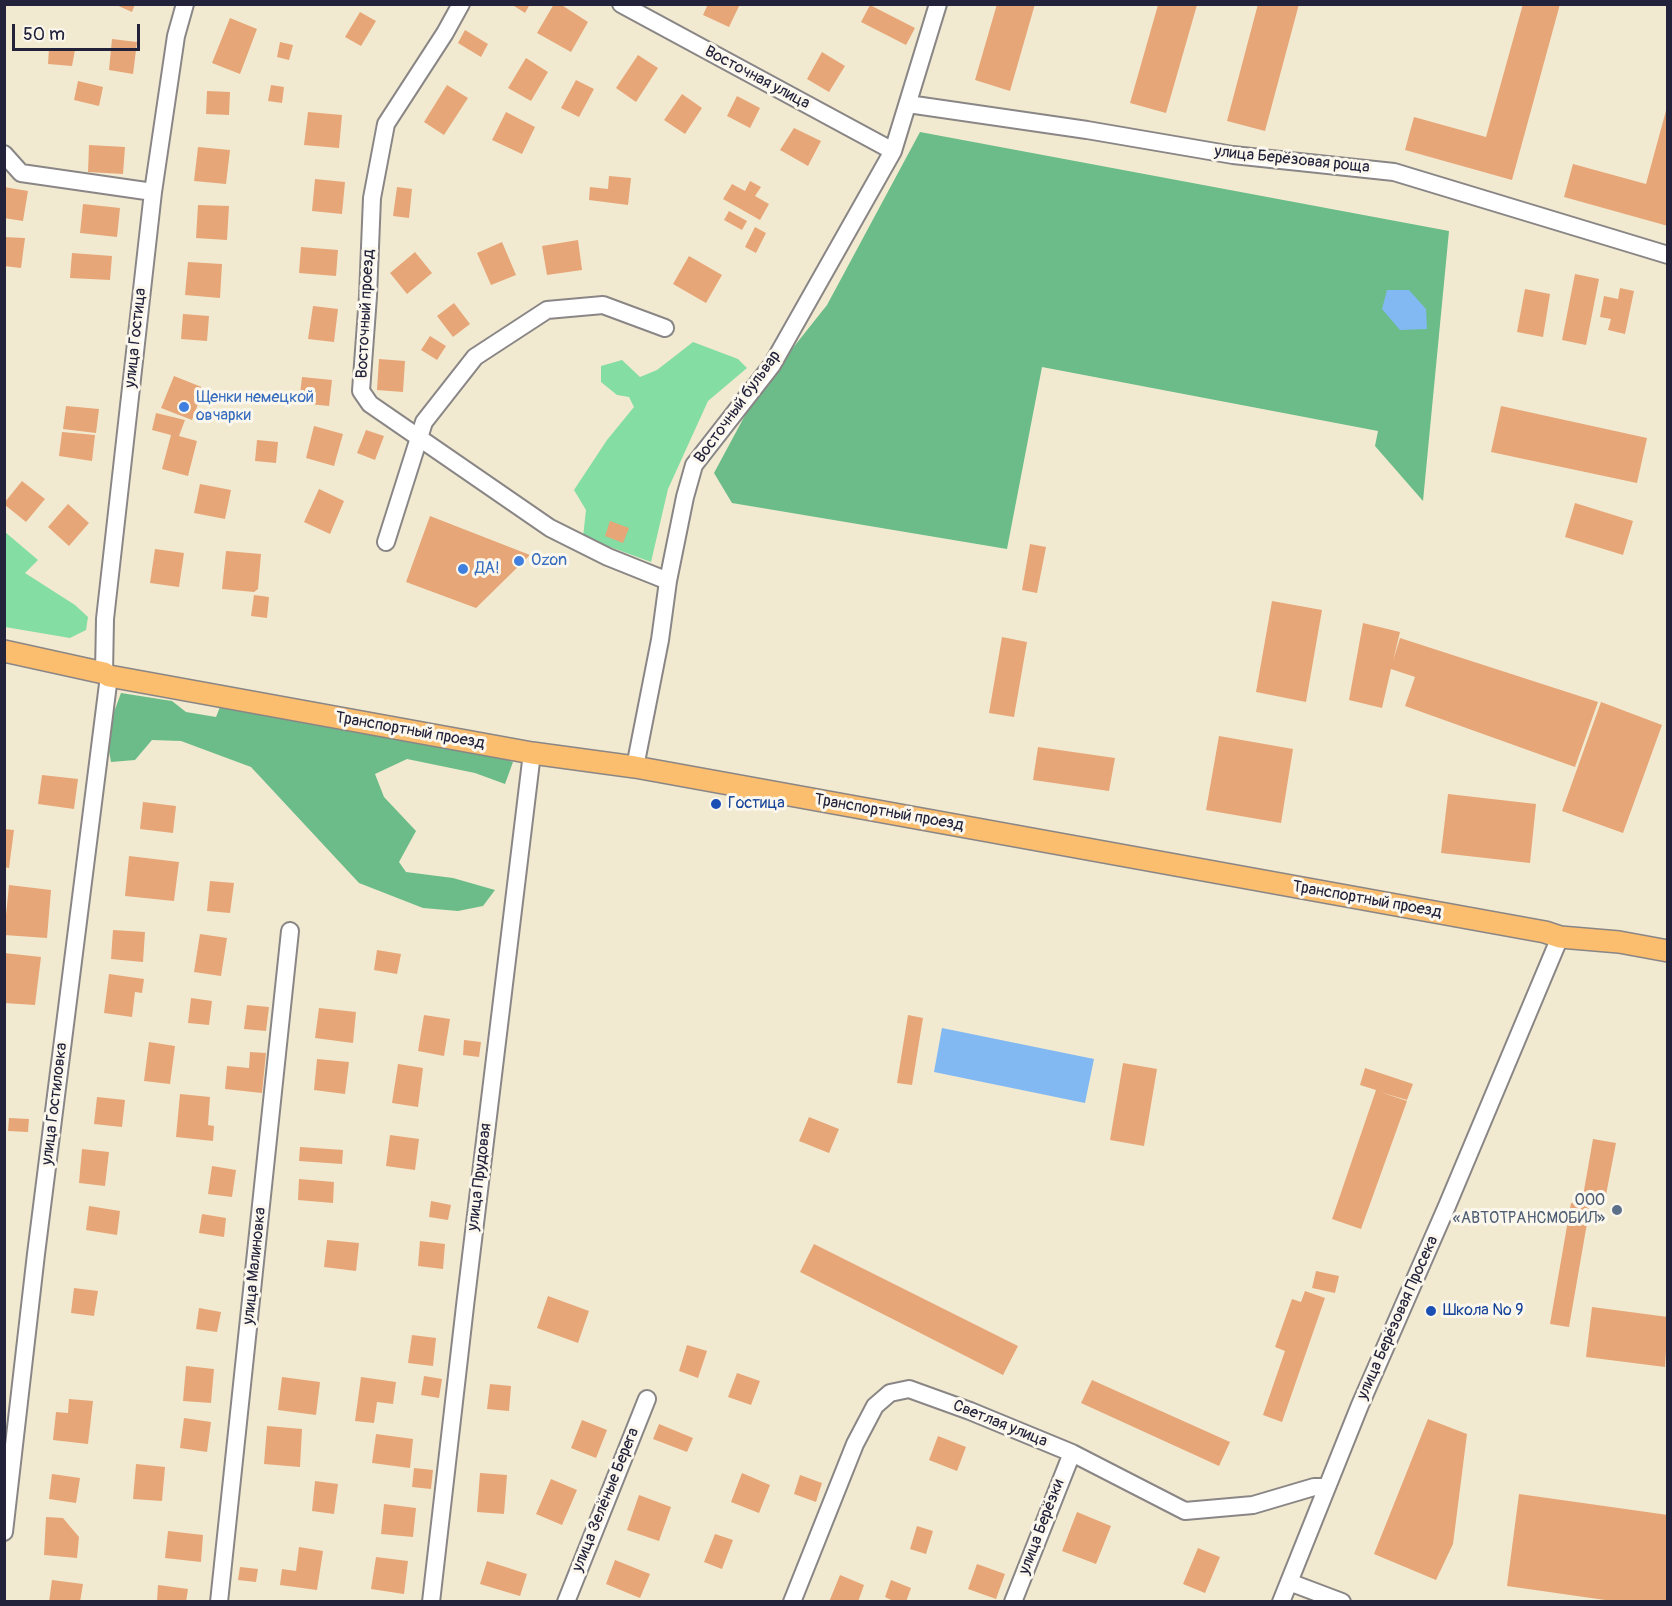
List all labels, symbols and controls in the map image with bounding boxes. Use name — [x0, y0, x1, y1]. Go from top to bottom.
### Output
scale bar — [15, 12, 142, 50]
text: 50 m — [23, 23, 65, 46]
street label: Восточная улица — [701, 42, 813, 114]
street label: улица Берёзовая роща — [1213, 142, 1371, 178]
street label: Восточный проезд — [353, 249, 379, 379]
street label: улица Гостица — [121, 287, 151, 389]
street label: Восточный бульвар — [691, 347, 785, 467]
place label: Щенки немецкой овчарки — [196, 388, 314, 426]
marker: Щенки немецкой овчарки — [177, 400, 191, 414]
place label: Ozon — [531, 551, 567, 571]
marker: Ozon — [512, 554, 526, 568]
place label: ДА! — [475, 559, 500, 579]
marker: ДА! — [456, 562, 470, 576]
street label: Транспортный проезд — [334, 708, 486, 754]
street label: Транспортный проезд — [813, 790, 965, 836]
place label: Гостица — [728, 794, 785, 814]
marker: Гостица — [709, 797, 723, 811]
street label: Транспортный проезд — [1291, 877, 1443, 923]
street label: улица Гостиловка — [38, 1042, 72, 1166]
street label: улица Прудовая — [464, 1122, 496, 1232]
place label: ООО «АВТОТРАНСМОБИЛ» — [1453, 1191, 1605, 1229]
marker: ООО «АВТОТРАНСМОБИЛ» — [1610, 1203, 1624, 1217]
street label: улица Малиновка — [239, 1206, 271, 1326]
street label: улица Берёзовая Просека — [1353, 1233, 1443, 1403]
place label: Школа № 9 — [1443, 1301, 1523, 1321]
marker: Школа № 9 — [1424, 1304, 1438, 1318]
street label: Светлая улица — [950, 1396, 1050, 1452]
street label: улица Зелёные Берега — [568, 1425, 644, 1575]
street label: улица Берёзки — [1015, 1477, 1069, 1577]

